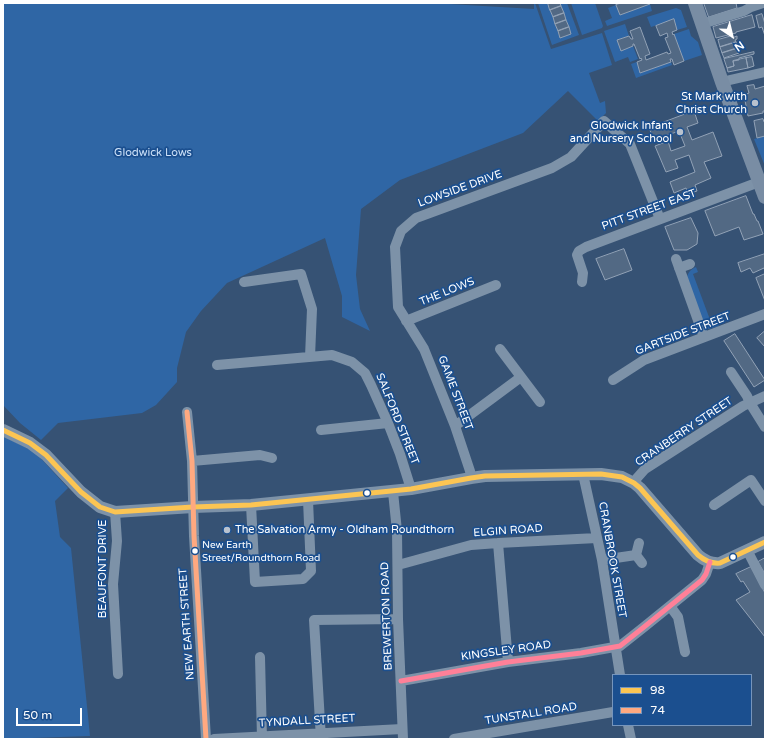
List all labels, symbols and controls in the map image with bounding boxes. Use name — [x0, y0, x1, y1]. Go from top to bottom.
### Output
north arrow — [712, 16, 752, 56]
text: N — [732, 38, 747, 54]
place label: St Mark with Christ Church — [676, 90, 747, 116]
marker: St Mark with Christ Church — [750, 98, 760, 108]
place label: Glodwick Infant and Nursery School — [570, 119, 672, 145]
marker: Glodwick Infant and Nursery School — [675, 127, 685, 137]
park label: Glodwick Lows — [114, 146, 192, 160]
street label: LOWSIDE DRIVE — [416, 168, 504, 210]
street label: PITT STREET EAST — [600, 187, 698, 233]
street label: THE LOWS — [418, 275, 476, 309]
street label: GARTSIDE STREET — [634, 310, 732, 358]
street label: GAME STREET — [435, 354, 475, 432]
street label: SALFORD STREET — [373, 371, 421, 467]
street label: CRANBERRY STREET — [633, 395, 735, 469]
unlabelled marker — [362, 488, 372, 498]
street label: CRANBROOK STREET — [595, 501, 629, 619]
street label: BEAUFONT DRIVE — [96, 520, 110, 618]
street label: ELGIN ROAD — [473, 522, 543, 540]
place label: The Salvation Army - Oldham Roundthorn — [235, 523, 454, 537]
marker: The Salvation Army - Oldham Roundthorn — [222, 525, 232, 535]
place label: New Earth Street/Roundthorn Road — [202, 539, 320, 562]
marker: New Earth Street/Roundthorn Road — [190, 546, 200, 556]
unlabelled marker — [728, 552, 738, 562]
street label: BREWERTON ROAD — [379, 562, 395, 670]
street label: NEW EARTH STREET — [176, 567, 198, 681]
street label: KINGSLEY ROAD — [460, 638, 552, 664]
legend — [612, 674, 752, 726]
text: 98 — [650, 683, 665, 697]
scale bar — [18, 700, 84, 726]
street label: TUNSTALL ROAD — [484, 700, 578, 728]
text: 74 — [650, 703, 665, 717]
text: 50 m — [23, 708, 52, 722]
street label: TYNDALL STREET — [258, 712, 356, 730]

